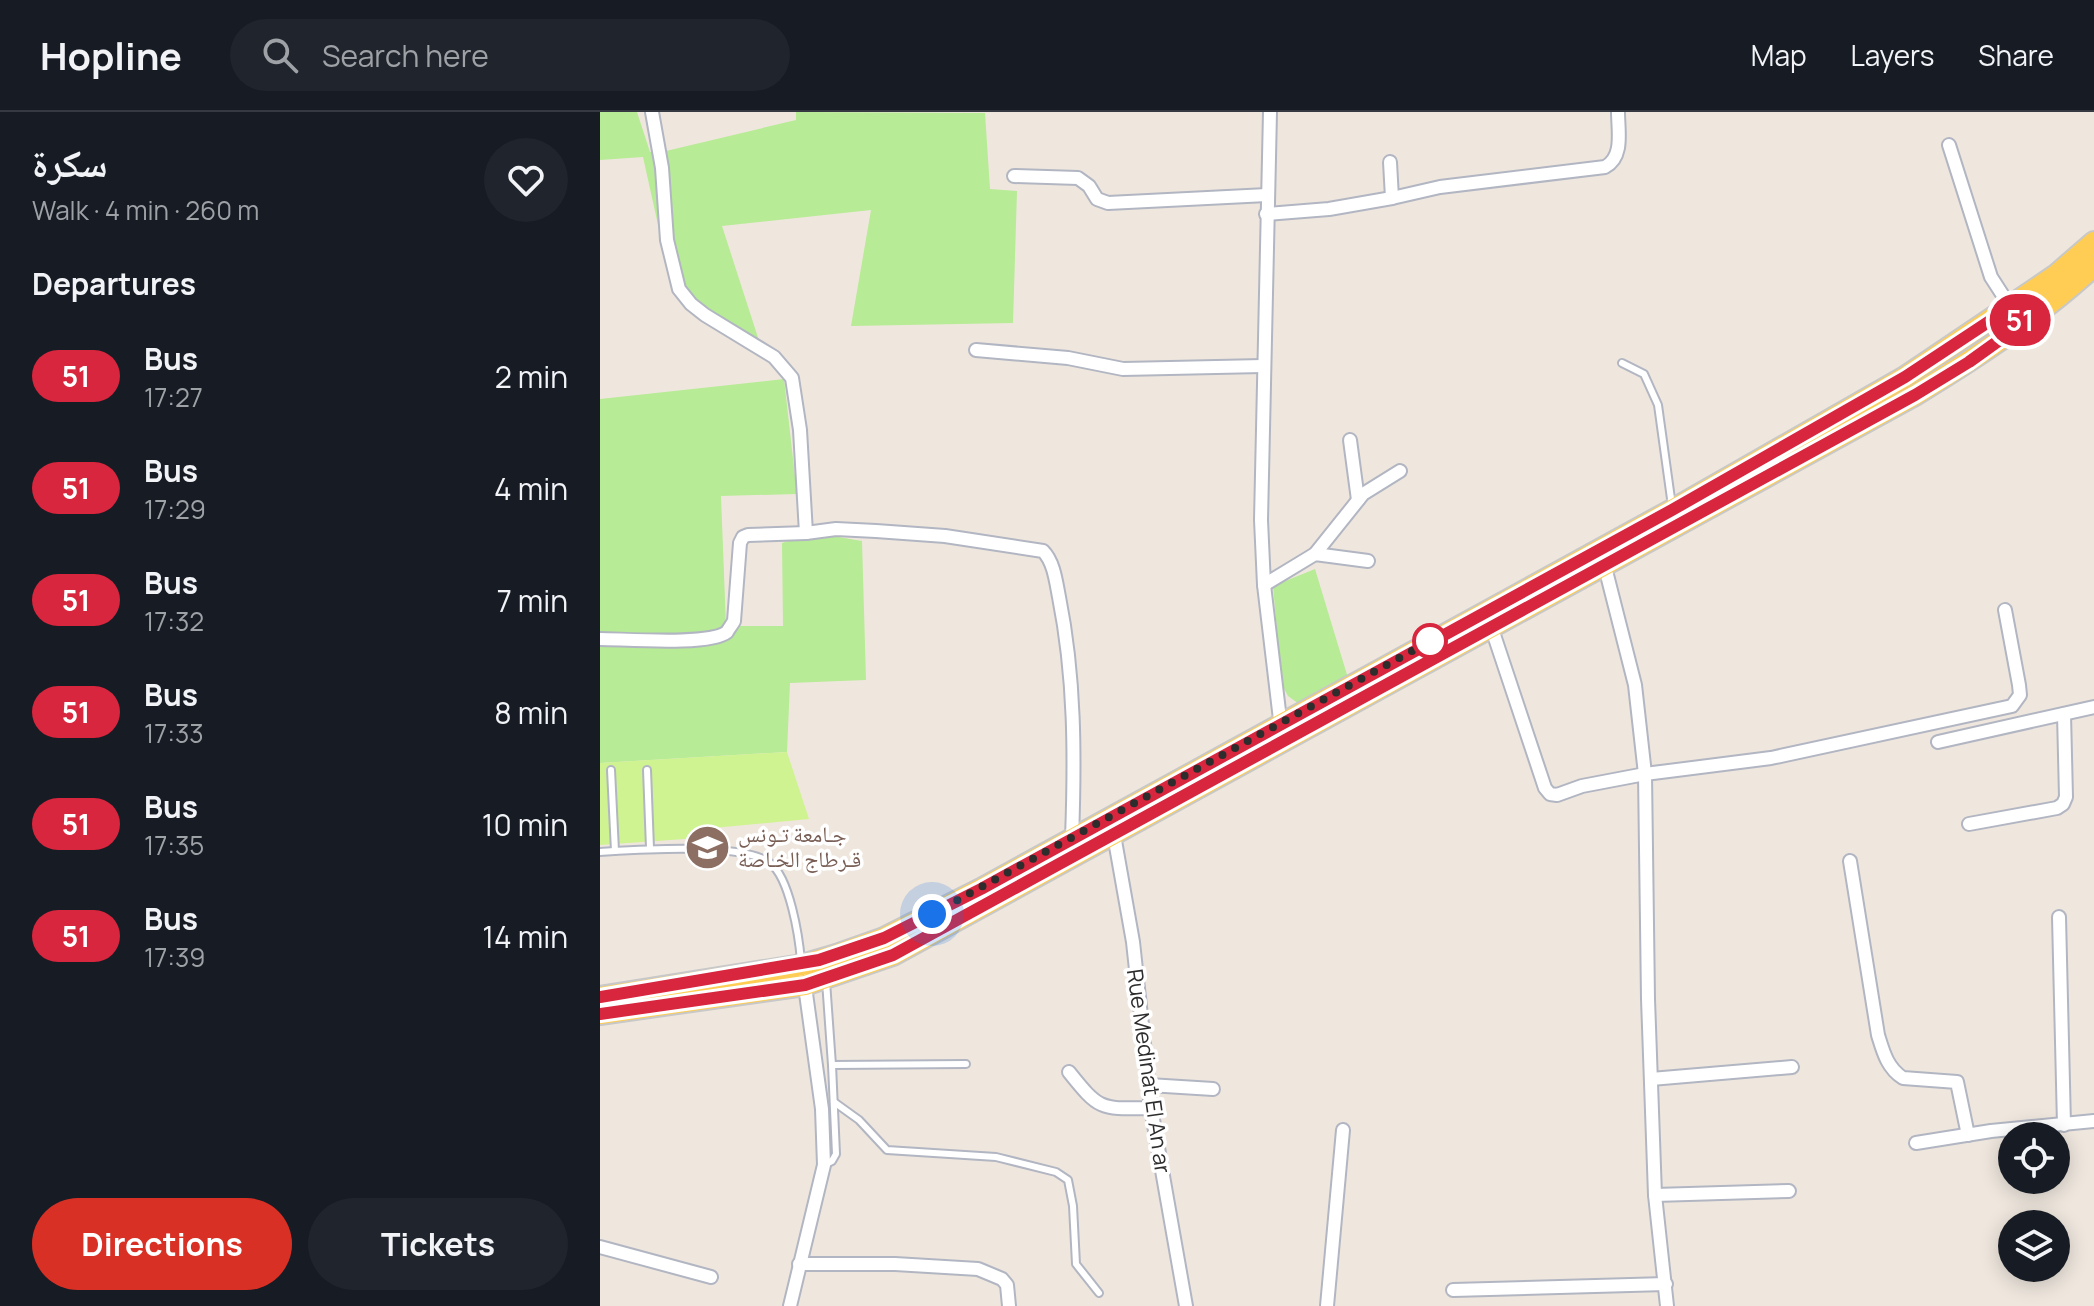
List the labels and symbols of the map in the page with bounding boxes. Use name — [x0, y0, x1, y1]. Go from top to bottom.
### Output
line badge: 51 — [1984, 294, 2056, 346]
unlabelled marker — [1413, 624, 1447, 658]
place label: جـامعة تـونس قـرطاج الخـاصة — [738, 819, 861, 874]
school or university icon: جـامعة تـونس قـرطاج الخـاصة — [683, 823, 731, 871]
your location — [912, 894, 952, 934]
street label: Rue Medinat El An ar — [1120, 967, 1178, 1175]

